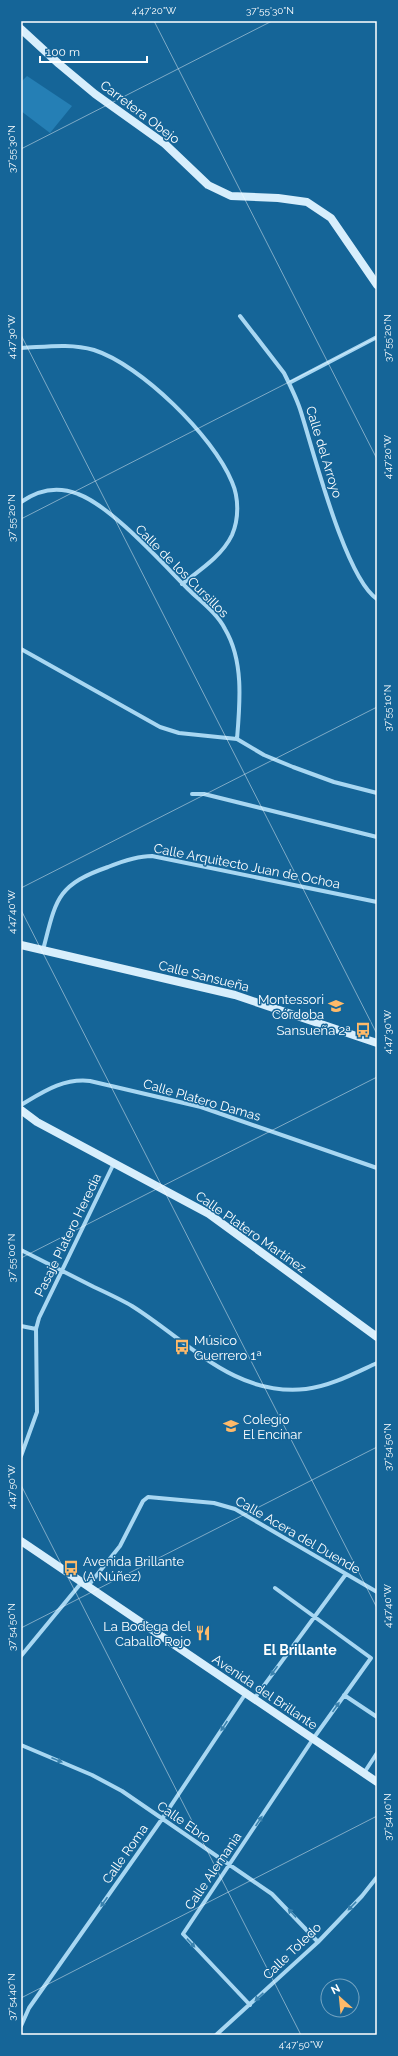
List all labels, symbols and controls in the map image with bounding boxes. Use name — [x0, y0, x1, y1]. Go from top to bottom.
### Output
text: 4°47'20"W — [132, 5, 177, 16]
text: 37°55'30"N — [246, 5, 294, 16]
scale bar — [40, 38, 147, 64]
text: 100 m — [46, 45, 80, 59]
street label: Carretera Obejo — [97, 77, 183, 147]
text: 37°55'30"N — [6, 125, 17, 173]
text: 4°47'30"W — [6, 314, 17, 359]
text: 37°55'20"N — [382, 314, 393, 362]
street label: Calle del Arroyo — [303, 404, 345, 500]
text: 4°47'20"W — [382, 434, 393, 479]
text: 37°55'20"N — [6, 494, 17, 542]
street label: Calle de los Cursillos — [132, 521, 232, 621]
text: 37°55'10"N — [382, 685, 393, 731]
street label: Calle Arquitecto Juan de Ochoa — [153, 841, 341, 891]
text: 4°47'40"W — [6, 889, 17, 934]
street label: Calle Sansueña — [157, 957, 251, 995]
place label: Montessori Córdoba — [258, 992, 324, 1022]
school or university icon: Montessori Córdoba — [327, 997, 345, 1015]
text: 4°47'30"W — [382, 1009, 393, 1054]
bus stop icon: Sansueña 2ª — [354, 1021, 372, 1039]
place label: Sansueña 2ª — [276, 1023, 351, 1038]
street label: Calle Platero Damas — [141, 1076, 263, 1124]
street label: Pasaje Platero Heredia — [32, 1171, 104, 1299]
street label: Calle Platero Martínez — [193, 1188, 309, 1276]
text: 37°55'00"N — [6, 1234, 17, 1282]
place label: Músico Guerrero 1ª — [194, 1333, 262, 1363]
bus stop icon: Músico Guerrero 1ª — [173, 1338, 191, 1356]
place label: Colegio El Encinar — [243, 1412, 302, 1442]
school or university icon: Colegio El Encinar — [222, 1417, 240, 1435]
text: 37°54'50"N — [382, 1423, 393, 1471]
text: 4°47'50"W — [6, 1464, 17, 1509]
street label: Calle Acera del Duende — [233, 1493, 364, 1577]
place label: Avenida Brillante (A Núñez) — [83, 1554, 185, 1584]
bus stop icon: Avenida Brillante (A Núñez) — [62, 1559, 80, 1577]
text: 4°47'40"W — [382, 1583, 393, 1628]
text: 37°54'50"N — [6, 1603, 17, 1651]
place label: La Bodega del Caballo Rojo — [103, 1619, 191, 1649]
restaurant icon: La Bodega del Caballo Rojo — [194, 1624, 212, 1642]
district label: El Brillante — [263, 1642, 337, 1658]
street label: Avenida del Brillante — [210, 1651, 321, 1733]
one-way arrow — [270, 1666, 278, 1677]
one-way arrow — [332, 1702, 340, 1712]
one-way arrow — [220, 1720, 228, 1731]
one-way arrow — [52, 1757, 63, 1763]
text: 37°54'40"N — [382, 1793, 393, 1841]
street label: Calle Ebro — [154, 1798, 214, 1846]
one-way arrow — [255, 1816, 263, 1826]
street label: Calle Roma — [99, 1821, 151, 1887]
street label: Calle Alemania — [182, 1829, 244, 1913]
one-way arrow — [100, 1897, 108, 1908]
one-way arrow — [347, 1901, 357, 1911]
one-way arrow — [287, 1908, 296, 1918]
street label: Calle Toledo — [260, 1919, 324, 1982]
one-way arrow — [187, 1938, 196, 1948]
text: 37°54'40"N — [6, 1973, 17, 2021]
north arrow — [320, 1978, 360, 2018]
text: N — [329, 1982, 342, 1997]
one-way arrow — [254, 1992, 264, 2002]
text: 4°47'50"W — [279, 2039, 324, 2050]

